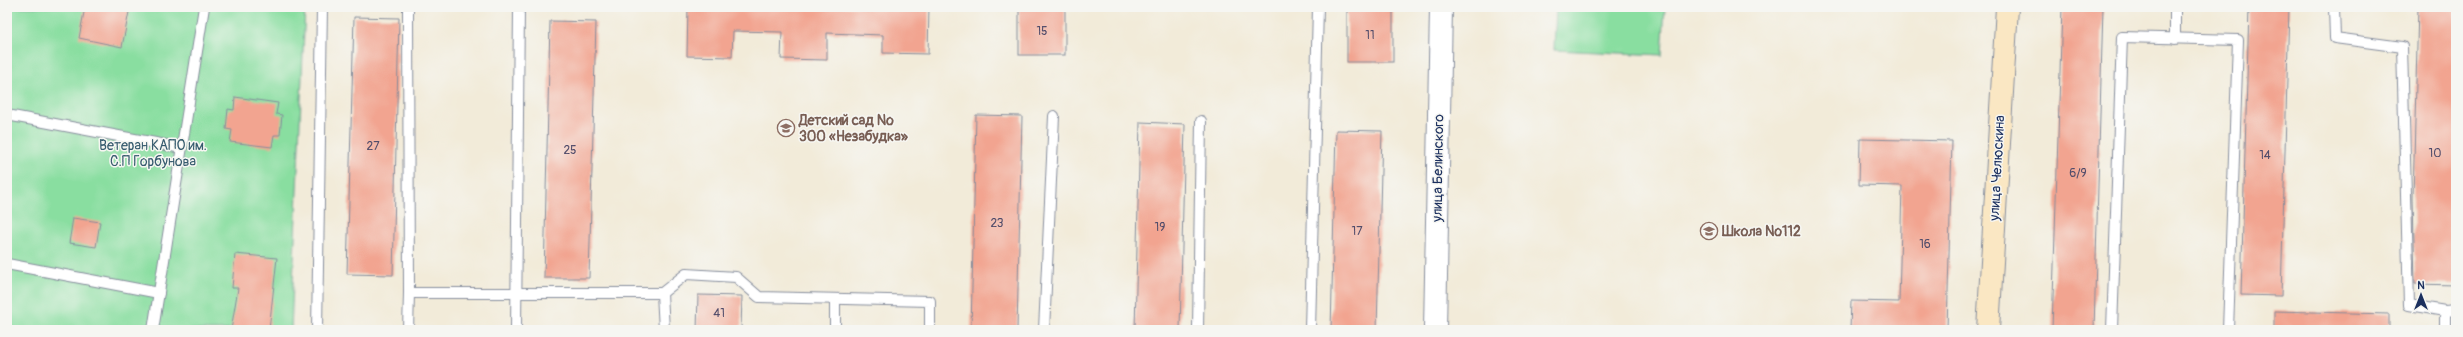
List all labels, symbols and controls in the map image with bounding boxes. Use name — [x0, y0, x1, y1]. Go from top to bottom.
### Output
house number: 15 — [1036, 24, 1048, 39]
house number: 11 — [1365, 28, 1375, 43]
place label: Детский сад № 300 «Незабудка» — [798, 112, 909, 145]
street label: улица Белинского — [1429, 113, 1447, 223]
street label: улица Челюскина — [1986, 115, 2008, 222]
school or university icon: Детский сад № 300 «Незабудка» — [776, 118, 796, 138]
park label: Ветеран КАПО им. С.П Горбунова — [99, 137, 207, 170]
house number: 27 — [366, 139, 380, 154]
house number: 25 — [563, 143, 577, 158]
house number: 10 — [2429, 146, 2441, 161]
house number: 14 — [2259, 148, 2271, 163]
house number: 6/9 — [2069, 166, 2087, 181]
house number: 23 — [990, 216, 1004, 231]
house number: 19 — [1155, 220, 1165, 235]
school or university icon: Школа №112 — [1699, 221, 1719, 241]
place label: Школа №112 — [1721, 223, 1801, 240]
house number: 17 — [1351, 224, 1363, 239]
house number: 16 — [1919, 237, 1931, 252]
north arrow — [2401, 275, 2441, 315]
text: N — [2417, 279, 2425, 292]
house number: 41 — [713, 306, 725, 321]

